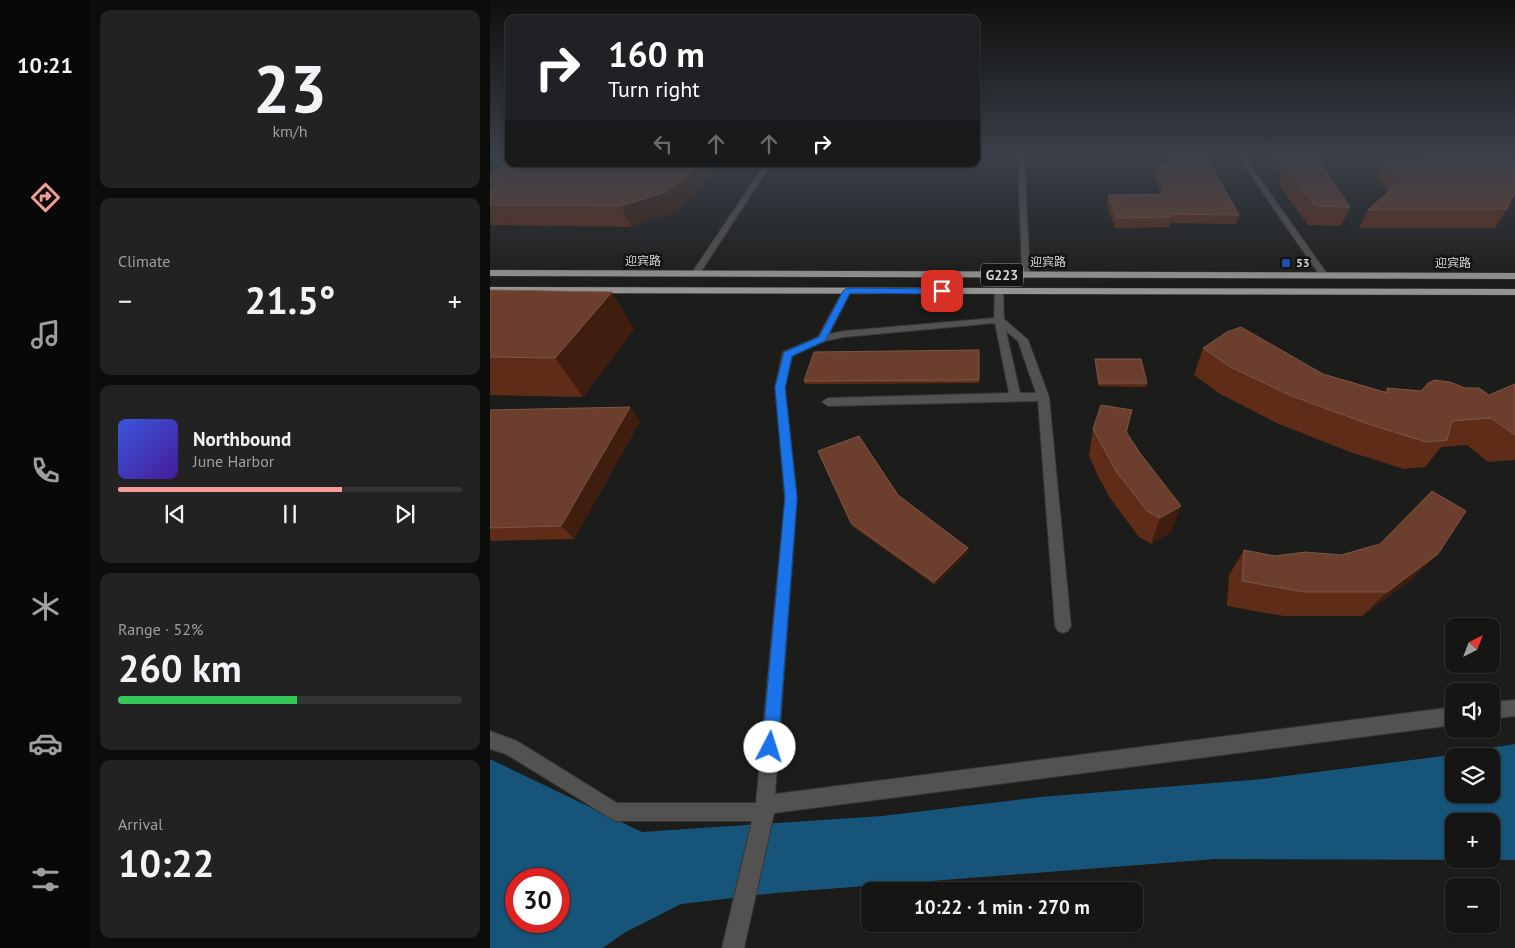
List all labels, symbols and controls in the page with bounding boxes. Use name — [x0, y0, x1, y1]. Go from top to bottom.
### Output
text: 160 m — [608, 31, 705, 77]
icon: right — [525, 35, 590, 100]
text: 23 — [253, 46, 327, 130]
text: 10:21 — [17, 51, 73, 79]
text: Turn right — [608, 75, 700, 103]
text: km/h — [272, 121, 308, 141]
icon: left — [649, 130, 677, 158]
icon: ahead — [702, 130, 730, 158]
icon: ahead — [755, 130, 783, 158]
icon: right — [808, 130, 836, 158]
icon: directions — [28, 180, 63, 215]
text: Climate — [118, 251, 170, 271]
street label: 迎宾路 — [625, 253, 661, 268]
street label: 迎宾路 — [1030, 254, 1066, 269]
place label: 53 — [1296, 255, 1310, 270]
street label: 迎宾路 — [1435, 255, 1471, 270]
marker: 53 — [1280, 257, 1292, 269]
road number: G223 — [981, 264, 1023, 286]
pin — [921, 270, 963, 312]
text: 21.5° — [245, 275, 335, 324]
icon: arrive — [928, 277, 956, 305]
text: − — [118, 282, 132, 319]
text: + — [448, 282, 462, 319]
icon: music — [28, 317, 63, 352]
text: Northbound — [193, 427, 291, 451]
text: June Harbor — [193, 451, 274, 471]
icon: phone — [28, 453, 63, 488]
icon: previous — [161, 500, 189, 528]
icon: pause — [276, 500, 304, 528]
icon: next — [391, 500, 419, 528]
icon: climate — [28, 589, 63, 624]
north arrow — [1445, 618, 1500, 672]
map controls — [1445, 618, 1500, 933]
text: Range · 52% — [118, 619, 203, 639]
text: 260 km — [118, 643, 242, 692]
button: sound — [1445, 683, 1500, 738]
position arrow — [743, 720, 795, 772]
icon: car — [28, 726, 63, 761]
button: layers — [1445, 748, 1500, 803]
button: + — [1445, 813, 1500, 868]
text: Arrival — [118, 814, 163, 834]
text: 10:22 — [118, 838, 214, 887]
icon: filters — [28, 862, 63, 897]
speed limit sign: 30 — [505, 868, 570, 933]
button: − — [1445, 878, 1500, 933]
text: 10:22 · 1 min · 270 m — [914, 895, 1090, 919]

